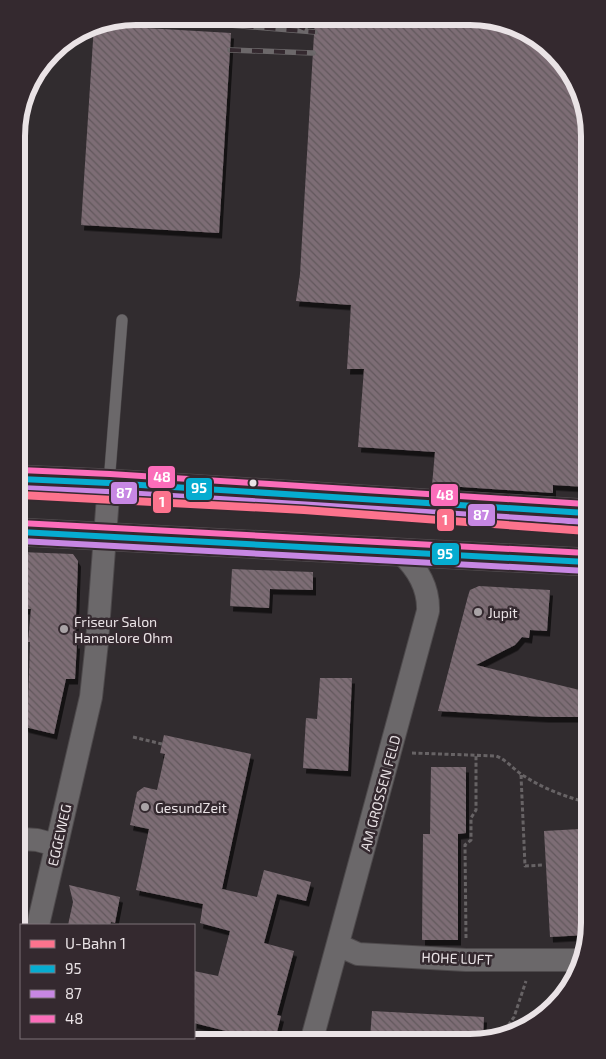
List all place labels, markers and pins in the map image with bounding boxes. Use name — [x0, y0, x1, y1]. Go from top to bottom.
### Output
unlabelled marker — [248, 478, 258, 488]
place label: Jupit — [488, 604, 518, 621]
marker: Jupit — [472, 606, 484, 618]
place label: Friseur Salon Hannelore Ohm — [74, 613, 173, 646]
marker: Friseur Salon Hannelore Ohm — [58, 623, 70, 635]
place label: GesundZeit — [155, 799, 227, 816]
marker: GesundZeit — [139, 801, 151, 813]

